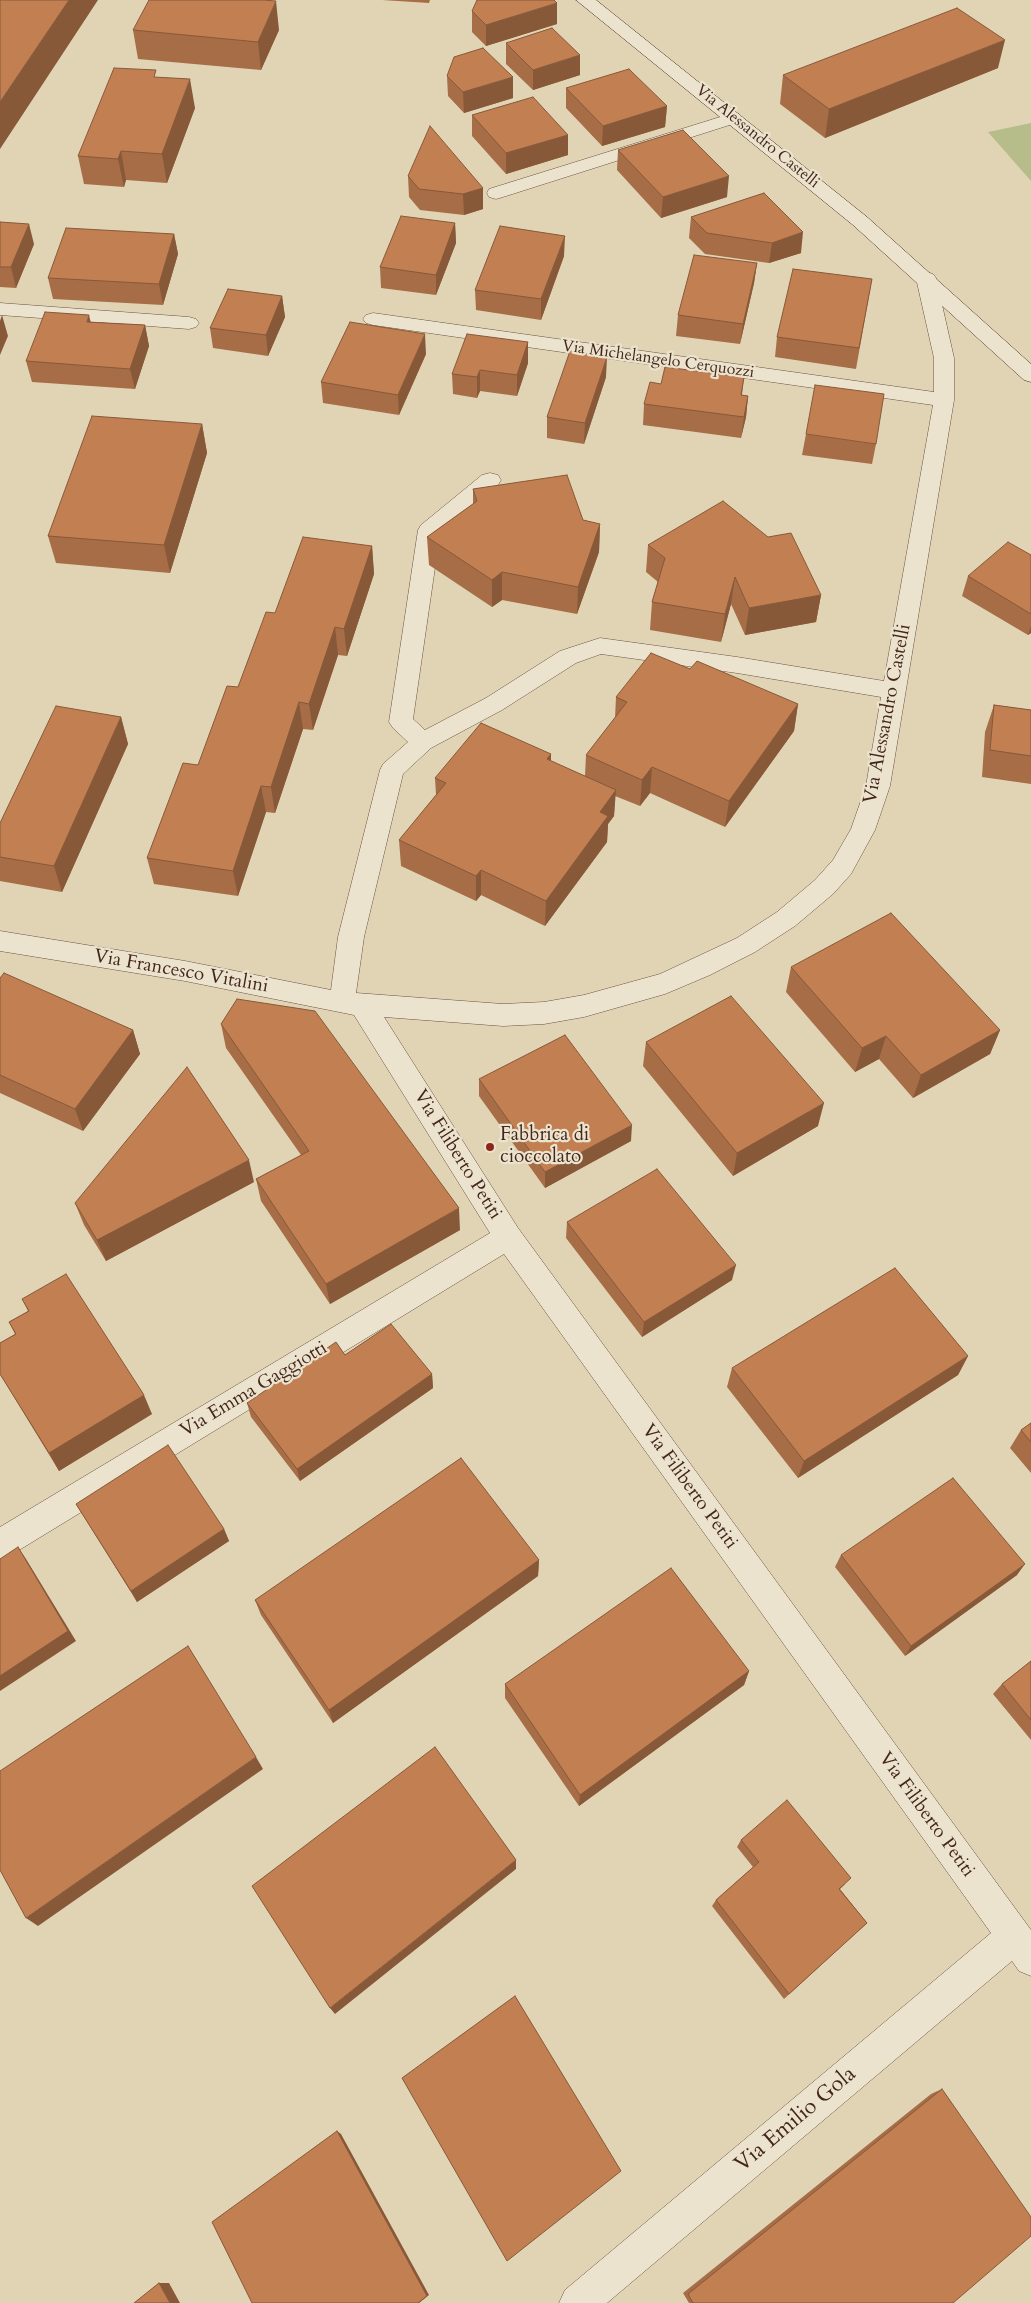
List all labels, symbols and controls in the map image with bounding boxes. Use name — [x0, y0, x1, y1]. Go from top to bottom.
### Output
street label: Via Alessandro Castelli — [691, 81, 823, 193]
street label: Via Michelangelo Cerquozzi — [561, 337, 755, 383]
street label: Via Alessandro Castelli — [859, 622, 917, 806]
street label: Via Francesco Vitalini — [92, 945, 270, 999]
street label: Via Filiberto Petiti — [408, 1086, 506, 1224]
place label: Fabbrica di cioccolato — [500, 1125, 589, 1169]
marker: Fabbrica di cioccolato — [484, 1141, 496, 1153]
street label: Via Emma Gaggiotti — [176, 1337, 332, 1443]
street label: Via Filiberto Petiti — [636, 1420, 742, 1554]
street label: Via Filiberto Petiti — [873, 1748, 979, 1882]
street label: Via Emilio Gola — [730, 2062, 862, 2178]

